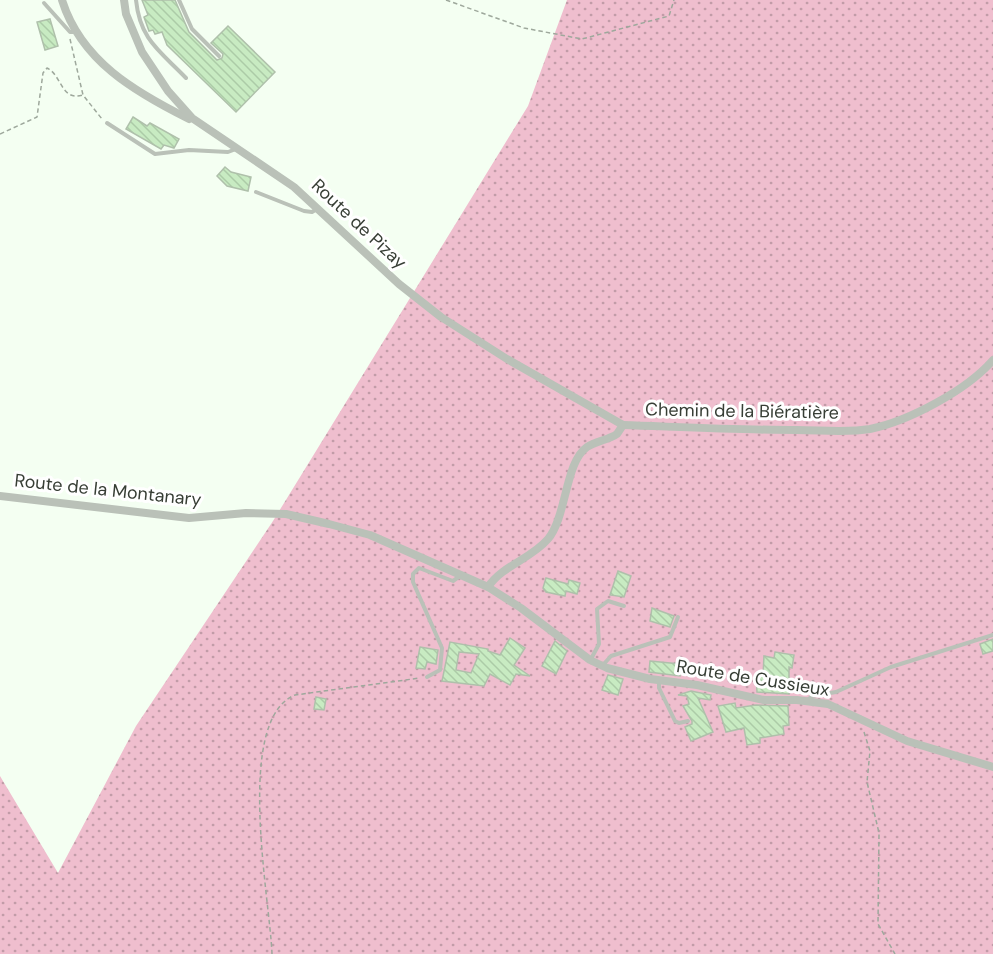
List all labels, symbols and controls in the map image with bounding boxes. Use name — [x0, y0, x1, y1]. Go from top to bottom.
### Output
street label: Route de Pizay — [306, 174, 412, 274]
street label: Chemin de la Biératière — [645, 397, 839, 425]
street label: Route de la Montanary — [13, 468, 203, 512]
street label: Route de Cussieux — [675, 654, 831, 702]

